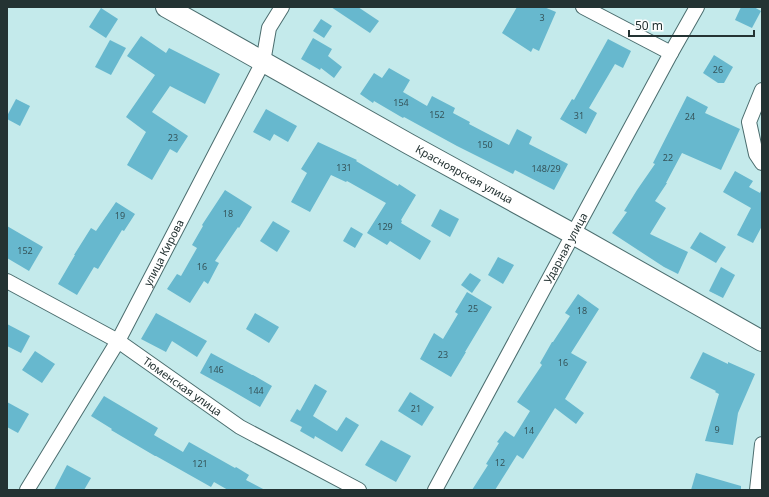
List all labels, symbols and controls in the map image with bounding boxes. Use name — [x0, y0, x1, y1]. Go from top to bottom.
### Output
house number: 3 — [539, 11, 545, 24]
scale bar — [629, 12, 754, 38]
text: 50 m — [635, 17, 663, 34]
house number: 26 — [713, 63, 723, 76]
house number: 154 — [393, 96, 409, 109]
house number: 152 — [429, 108, 445, 121]
house number: 31 — [574, 109, 584, 122]
house number: 24 — [685, 110, 695, 123]
house number: 23 — [168, 131, 178, 144]
house number: 150 — [477, 138, 493, 151]
street label: Красноярская улица — [413, 141, 516, 207]
house number: 22 — [663, 151, 673, 164]
house number: 131 — [336, 161, 352, 174]
house number: 148/29 — [531, 162, 561, 175]
house number: 18 — [223, 207, 233, 220]
house number: 19 — [115, 209, 125, 222]
street label: Ударная улица — [540, 210, 590, 286]
street label: улица Кирова — [140, 217, 187, 289]
house number: 129 — [377, 220, 393, 233]
house number: 152 — [17, 244, 33, 257]
house number: 16 — [197, 260, 207, 273]
house number: 25 — [468, 302, 478, 315]
house number: 18 — [577, 304, 587, 317]
house number: 23 — [438, 348, 448, 361]
street label: Тюменская улица — [140, 353, 225, 419]
house number: 16 — [558, 356, 568, 369]
house number: 146 — [208, 363, 224, 376]
house number: 144 — [248, 384, 264, 397]
house number: 21 — [411, 402, 421, 415]
house number: 9 — [714, 423, 720, 436]
house number: 14 — [524, 424, 534, 437]
house number: 12 — [495, 456, 505, 469]
house number: 121 — [192, 457, 208, 470]

